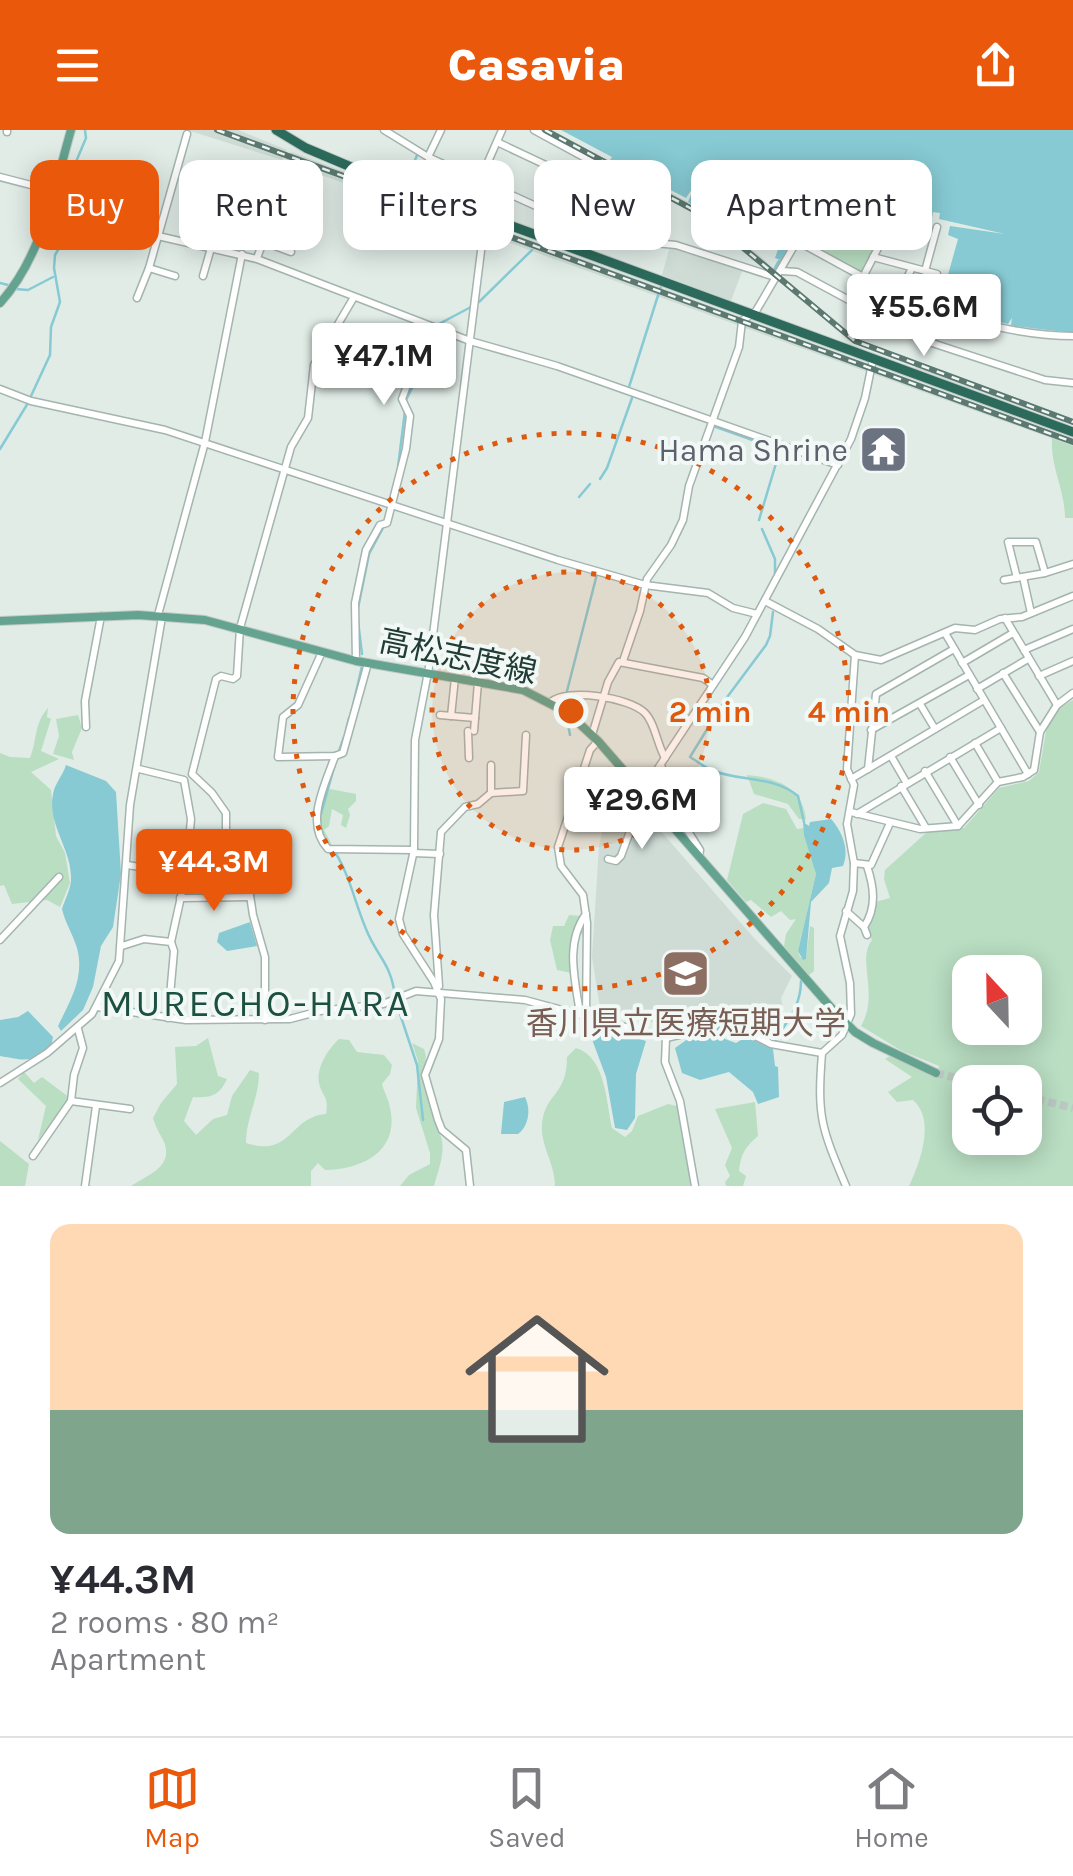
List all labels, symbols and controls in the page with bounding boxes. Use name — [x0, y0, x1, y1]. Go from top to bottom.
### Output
icon: menu — [50, 38, 105, 93]
icon: share — [968, 38, 1023, 93]
text: Casavia — [448, 39, 625, 91]
chip: Buy — [30, 160, 159, 250]
chip: Rent — [179, 160, 323, 250]
chip: Filters — [343, 160, 514, 250]
chip: New — [534, 160, 671, 250]
chip: Apartment — [691, 160, 932, 250]
pin: ¥55.6M — [843, 274, 1005, 359]
text: ¥55.6M — [869, 288, 979, 325]
pin: ¥47.1M — [303, 323, 465, 408]
text: ¥47.1M — [334, 337, 434, 374]
temple icon: Hama Shrine — [857, 424, 909, 476]
place label: Hama Shrine — [658, 432, 848, 469]
street label: 高松志度線 — [376, 622, 540, 691]
centre of rings — [553, 693, 589, 729]
text: 2 min — [669, 694, 751, 730]
text: 4 min — [808, 694, 890, 730]
pin: ¥29.6M — [561, 767, 723, 852]
text: ¥29.6M — [586, 781, 698, 818]
pin: ¥44.3M — [133, 829, 295, 914]
text: ¥44.3M — [158, 843, 270, 880]
school or university icon: 香川県立医療短期大学 — [660, 947, 712, 999]
north arrow — [952, 955, 1042, 1045]
map controls — [952, 955, 1042, 1155]
district label: MURECHO-HARA — [101, 981, 411, 1026]
place label: 香川県立医療短期大学 — [526, 1005, 846, 1042]
button: locate — [952, 1065, 1042, 1155]
icon: home — [447, 1289, 627, 1469]
text: ¥44.3M — [50, 1554, 197, 1604]
text: 2 rooms · 80 m² — [50, 1604, 279, 1641]
text: Apartment — [50, 1641, 206, 1678]
tab: Map — [144, 1761, 200, 1854]
tab: Saved — [488, 1761, 566, 1854]
tab: Home — [854, 1761, 929, 1854]

